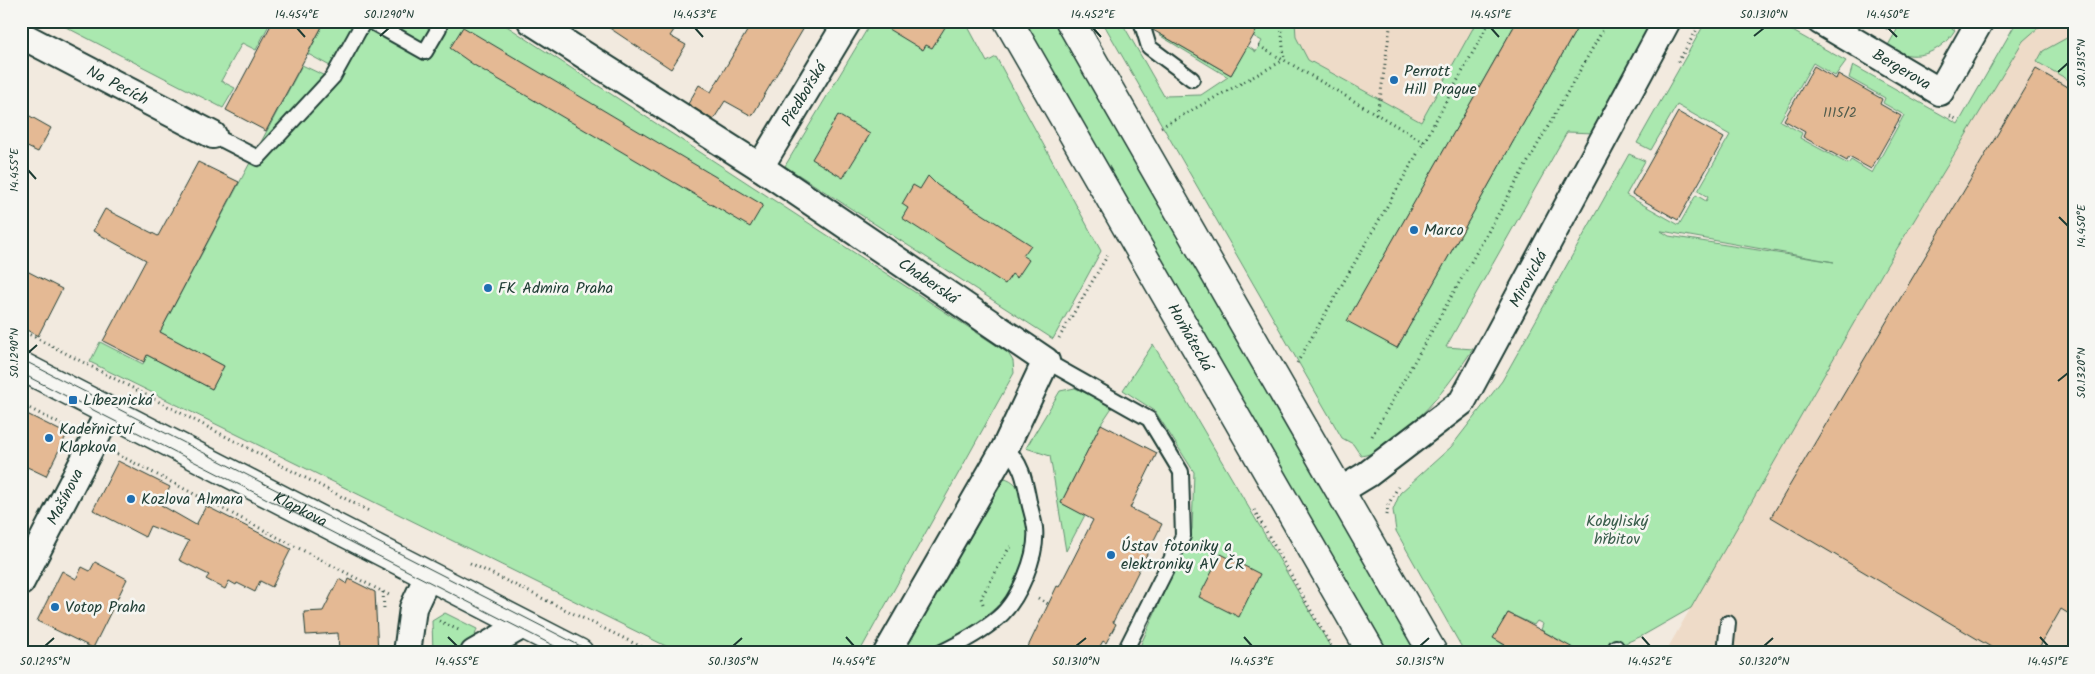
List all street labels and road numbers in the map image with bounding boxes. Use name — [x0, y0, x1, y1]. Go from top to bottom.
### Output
street label: Bergerova — [1868, 42, 1936, 97]
street label: Předbořská — [775, 56, 834, 131]
street label: Na Pecích — [82, 59, 153, 112]
street label: Mirovická — [1503, 244, 1555, 312]
street label: Chaberská — [893, 252, 965, 312]
street label: Horňátecká — [1161, 299, 1220, 377]
street label: Mašínova — [40, 464, 90, 530]
street label: Klapkova — [269, 485, 332, 534]

